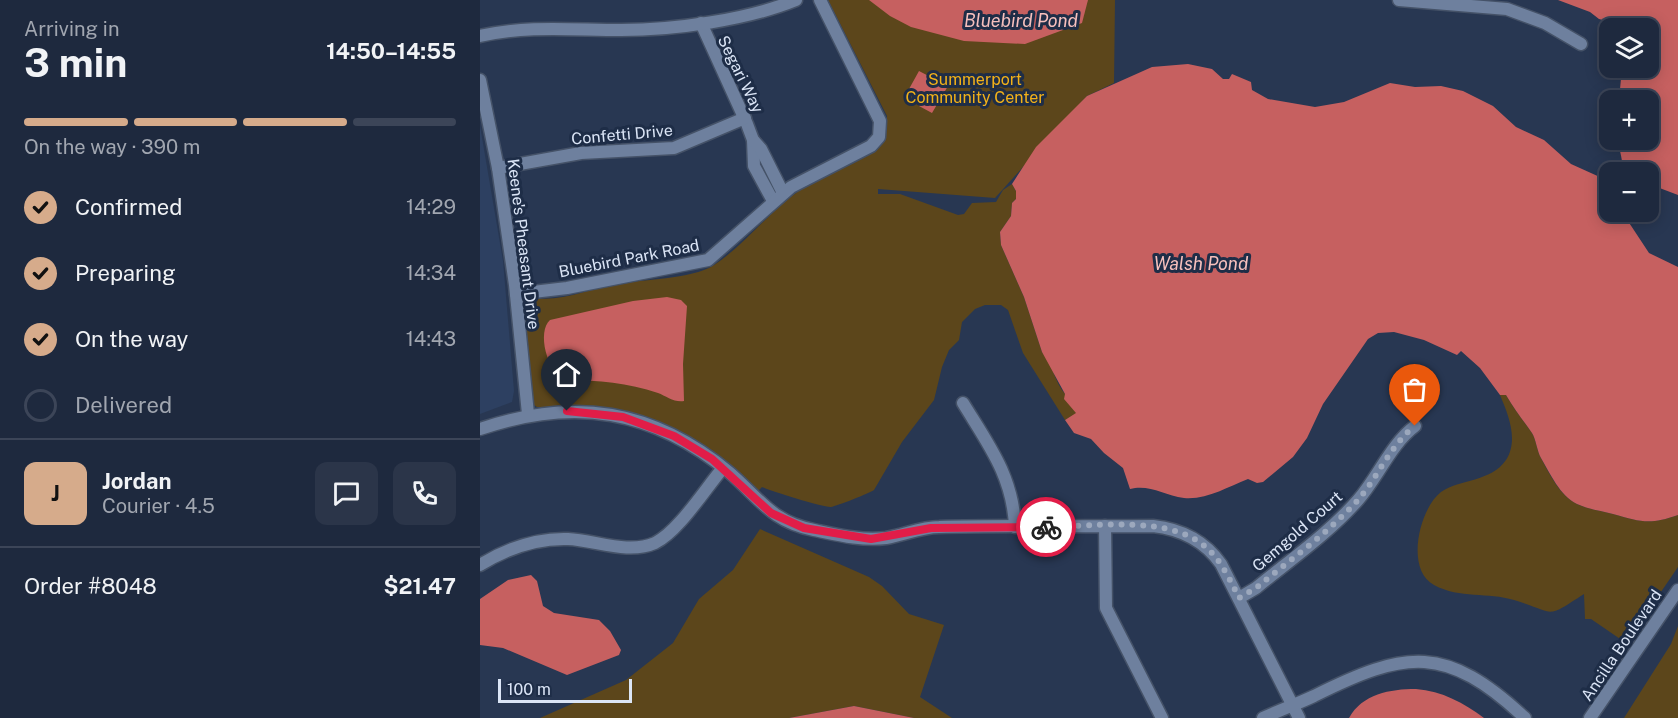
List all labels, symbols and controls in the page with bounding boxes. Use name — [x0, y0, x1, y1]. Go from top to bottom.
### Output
water label: Bluebird Pond — [964, 10, 1079, 31]
text: Arriving in — [24, 17, 119, 41]
map controls — [1599, 18, 1659, 222]
button: layers — [1599, 18, 1659, 78]
street label: Segari Way — [714, 32, 768, 116]
text: 14:50–14:55 — [326, 38, 456, 64]
text: 3 min — [24, 40, 127, 86]
park label: Summerport Community Center — [905, 70, 1045, 107]
button: + — [1599, 90, 1659, 150]
street label: Confetti Drive — [571, 121, 674, 148]
text: On the way · 390 m — [24, 135, 200, 159]
street label: Keene's Pheasant Drive — [504, 158, 543, 331]
button: − — [1599, 162, 1659, 222]
icon: check — [24, 191, 57, 224]
text: Confirmed — [75, 194, 182, 220]
text: 14:29 — [406, 195, 456, 219]
street label: Bluebird Park Road — [557, 236, 701, 281]
water label: Walsh Pond — [1154, 253, 1249, 274]
icon: check — [24, 257, 57, 290]
text: Preparing — [75, 260, 176, 286]
text: 14:34 — [406, 261, 456, 285]
icon: check — [24, 323, 57, 356]
text: On the way — [75, 326, 188, 352]
text: 14:43 — [406, 327, 456, 351]
pin — [541, 349, 592, 411]
icon: home — [550, 358, 583, 391]
pin — [1389, 364, 1440, 426]
icon: bag — [1398, 373, 1431, 406]
text: Delivered — [75, 392, 172, 418]
button: chat — [315, 462, 378, 525]
button: phone — [393, 462, 456, 525]
text: Jordan — [102, 468, 171, 494]
text: J — [51, 480, 60, 506]
street label: Gemgold Court — [1248, 487, 1346, 576]
text: Courier · 4.5 — [102, 494, 215, 518]
courier — [1016, 497, 1076, 557]
icon: bike — [1030, 511, 1063, 544]
text: Order #8048 — [24, 573, 157, 599]
text: $21.47 — [384, 573, 456, 599]
street label: Ancilla Boulevard — [1577, 586, 1666, 705]
scale bar — [498, 676, 632, 704]
text: 100 m — [507, 680, 551, 699]

